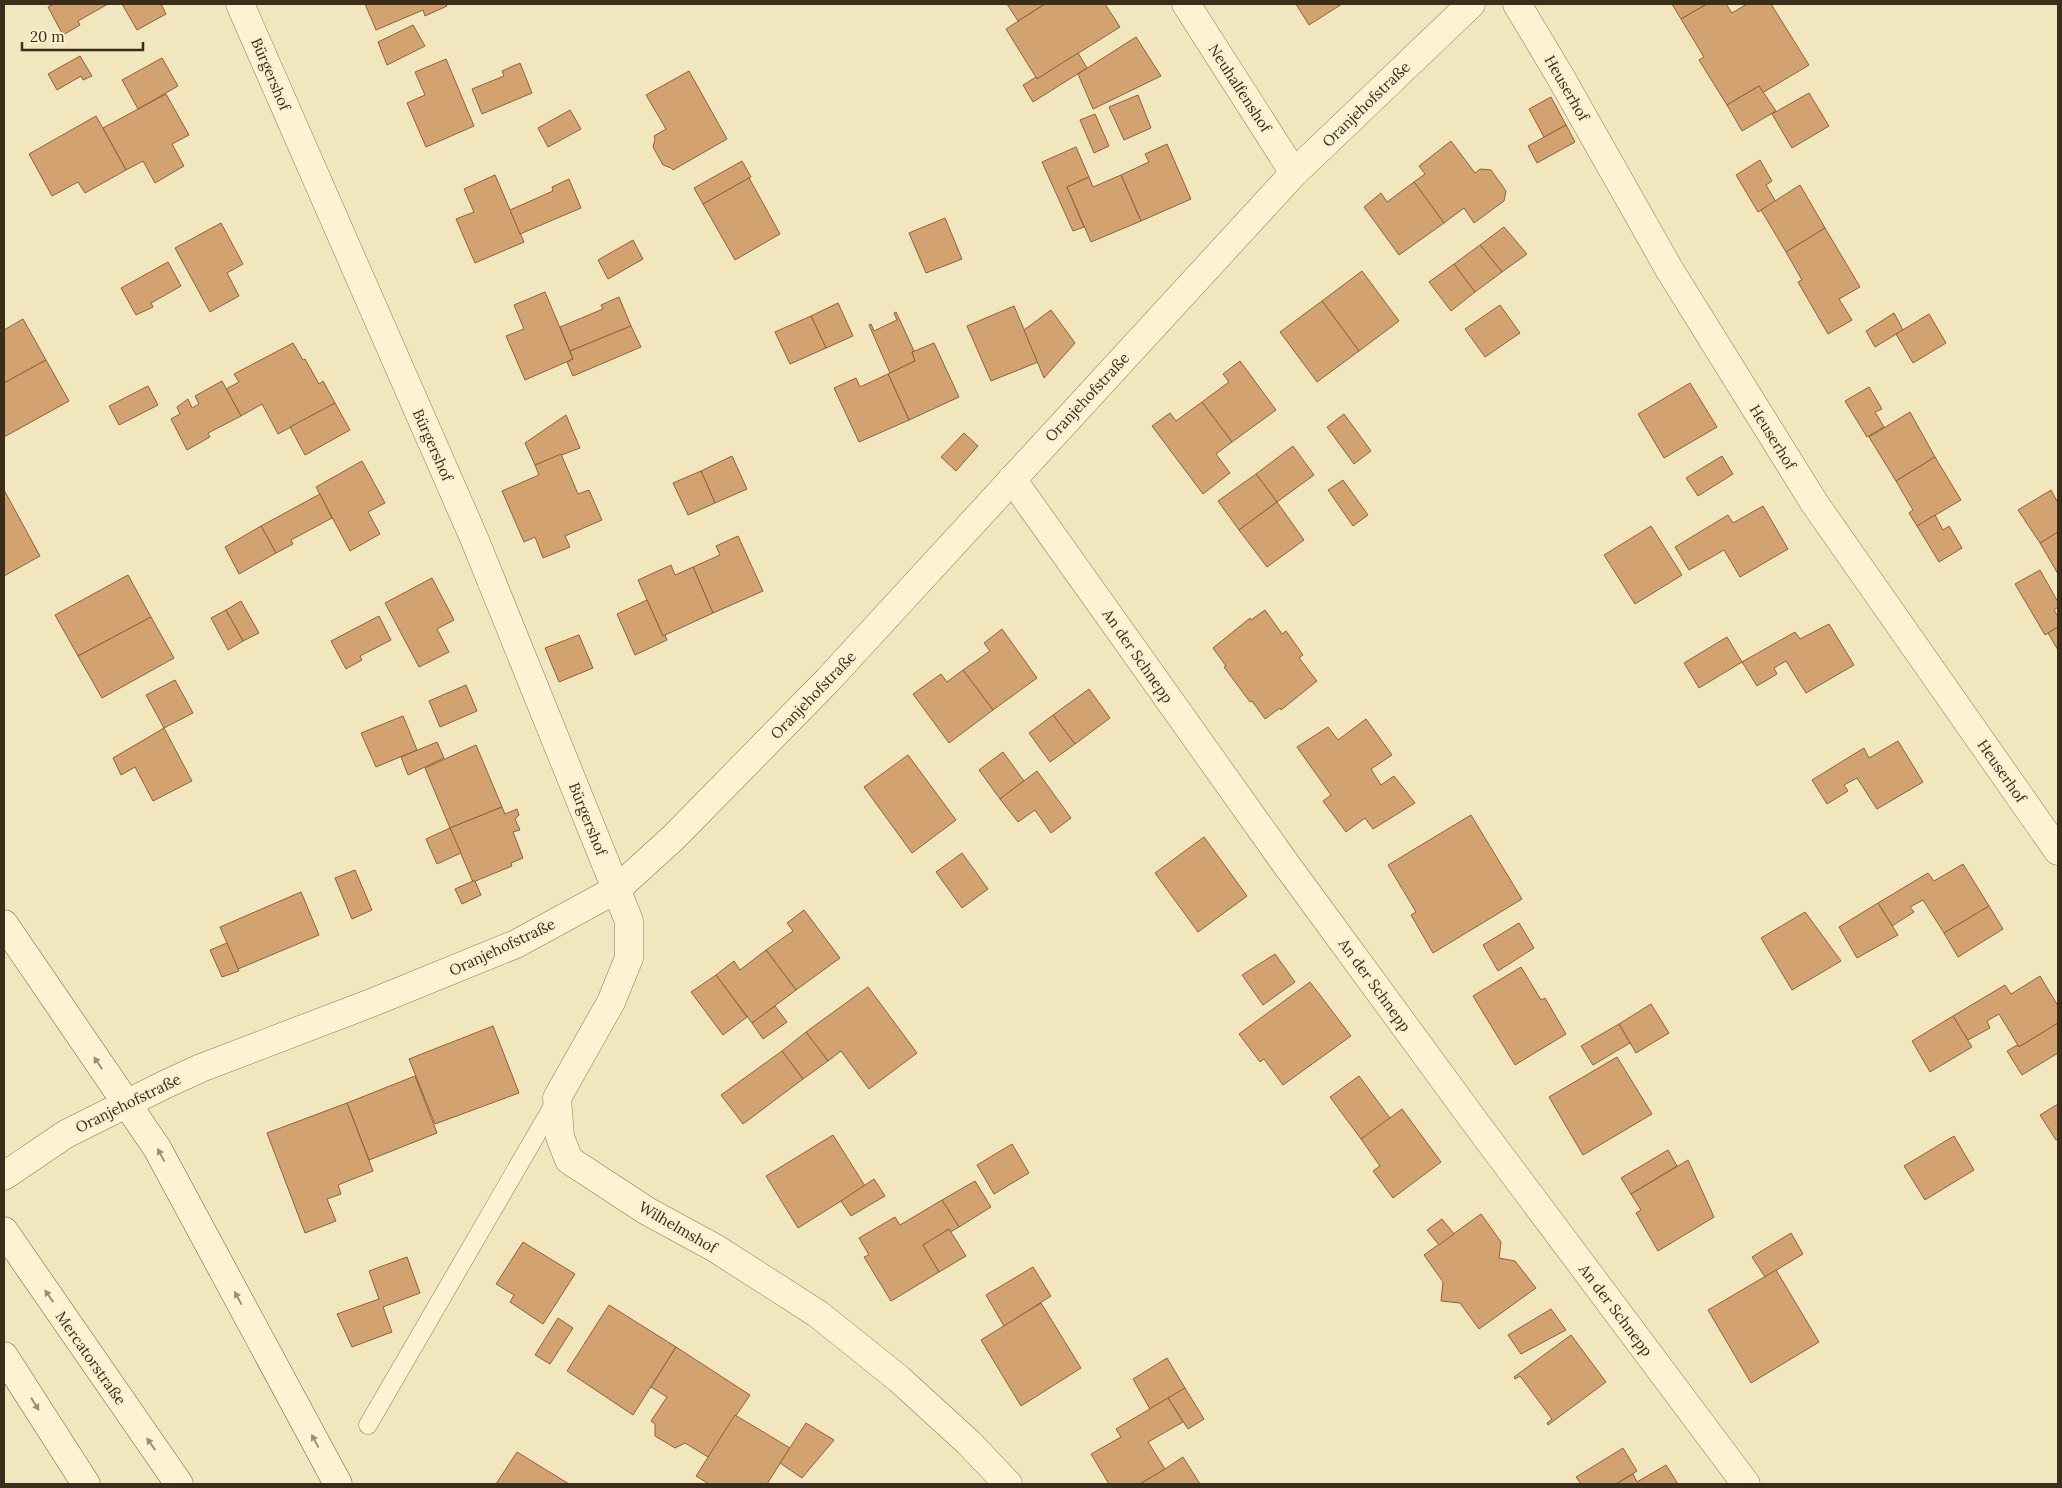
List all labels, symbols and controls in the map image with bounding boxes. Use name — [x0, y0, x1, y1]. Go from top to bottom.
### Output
scale bar — [22, 20, 144, 52]
text: 20 m — [30, 27, 65, 46]
street label: Bürgershof — [247, 35, 295, 114]
street label: Neuhalfenshof — [1204, 40, 1276, 136]
street label: Heuserhof — [1541, 52, 1594, 125]
street label: Oranjehofstraße — [1318, 57, 1414, 151]
street label: Oranjehofstraße — [1041, 348, 1133, 446]
street label: Heuserhof — [1746, 401, 1801, 474]
street label: Bürgershof — [409, 406, 458, 485]
street label: An der Schnepp — [1098, 604, 1178, 707]
street label: Oranjehofstraße — [766, 647, 860, 743]
street label: Heuserhof — [1973, 736, 2031, 807]
street label: Bürgershof — [565, 780, 612, 859]
street label: Oranjehofstraße — [446, 914, 558, 980]
street label: An der Schnepp — [1334, 934, 1415, 1035]
one-way arrow — [93, 1056, 103, 1070]
street label: Oranjehofstraße — [72, 1069, 184, 1137]
one-way arrow — [157, 1148, 165, 1162]
street label: Wilhelmshof — [635, 1197, 721, 1258]
street label: An der Schnepp — [1575, 1259, 1657, 1360]
one-way arrow — [44, 1289, 54, 1303]
one-way arrow — [234, 1291, 242, 1305]
street label: Mercatorstraße — [52, 1307, 130, 1409]
one-way arrow — [30, 1398, 40, 1411]
one-way arrow — [310, 1435, 319, 1448]
one-way arrow — [146, 1437, 156, 1451]

